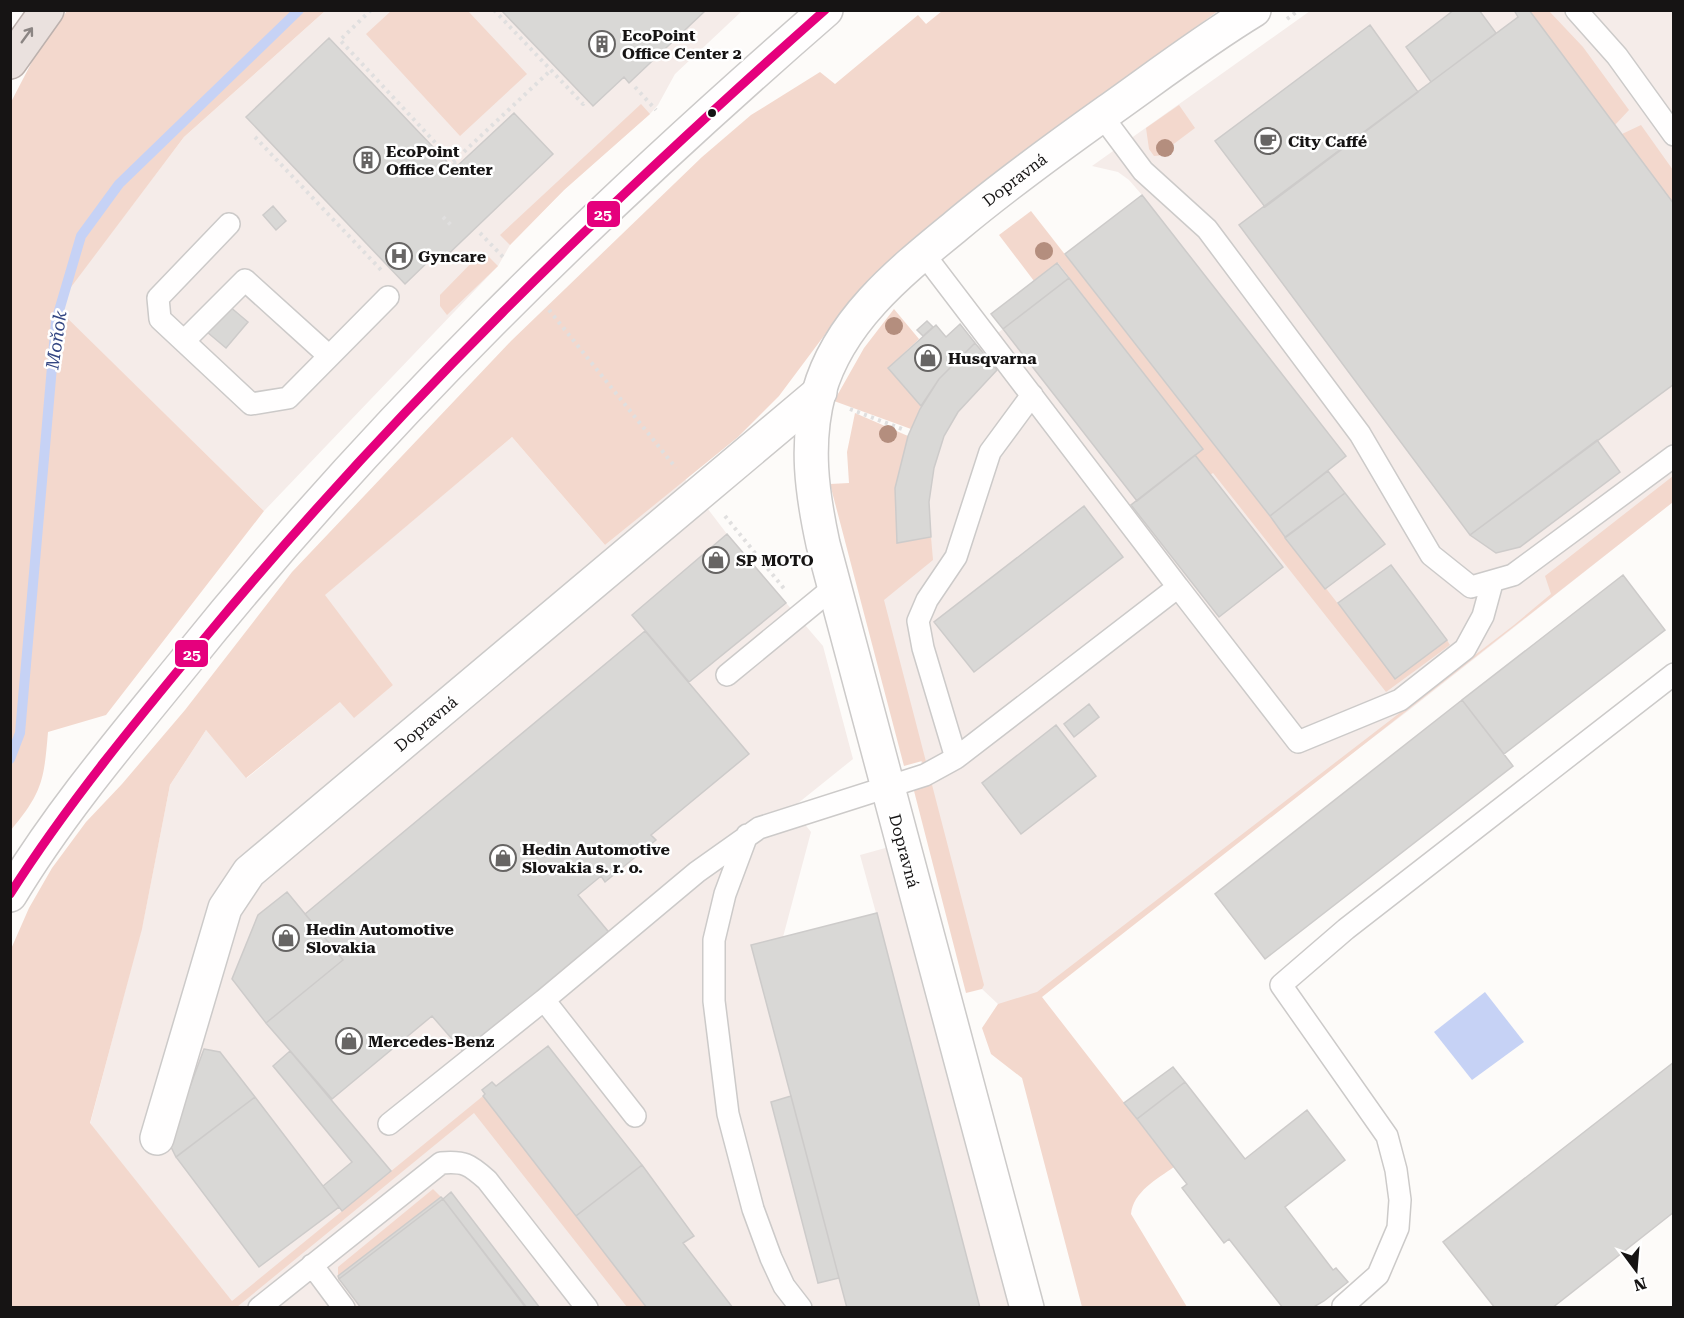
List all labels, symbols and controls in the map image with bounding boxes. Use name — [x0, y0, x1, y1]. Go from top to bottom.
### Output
place label: EcoPoint Office Center 2 — [622, 26, 742, 63]
one-way arrow — [21, 28, 33, 44]
building icon: EcoPoint Office Center 2 — [587, 29, 617, 59]
unlabelled marker — [706, 107, 718, 119]
cafe icon: City Caffé — [1253, 126, 1283, 156]
place label: City Caffé — [1288, 132, 1367, 151]
place label: EcoPoint Office Center — [386, 142, 493, 179]
building icon: EcoPoint Office Center — [352, 145, 382, 175]
street label: Dopravná — [979, 149, 1051, 210]
line badge: 25 — [586, 200, 621, 228]
text: 25 — [594, 205, 612, 224]
hospital icon: Gyncare — [384, 241, 414, 271]
place label: Gyncare — [418, 247, 486, 266]
water label: Moňok — [41, 309, 71, 372]
shop icon: Husqvarna — [913, 343, 943, 373]
place label: Husqvarna — [948, 349, 1037, 368]
shop icon: SP MOTO — [701, 545, 731, 575]
place label: SP MOTO — [736, 551, 814, 570]
line badge: 25 — [174, 639, 209, 668]
text: 25 — [183, 645, 201, 664]
street label: Dopravná — [391, 692, 461, 755]
street label: Dopravná — [885, 812, 923, 890]
place label: Hedin Automotive Slovakia s. r. o. — [522, 840, 670, 877]
shop icon: Hedin Automotive Slovakia s. r. o. — [488, 843, 518, 873]
place label: Hedin Automotive Slovakia — [306, 920, 454, 957]
shop icon: Hedin Automotive Slovakia — [271, 923, 301, 953]
shop icon: Mercedes-Benz — [334, 1026, 364, 1056]
place label: Mercedes-Benz — [368, 1032, 494, 1051]
north arrow — [1606, 1240, 1666, 1300]
text: N — [1631, 1273, 1649, 1295]

